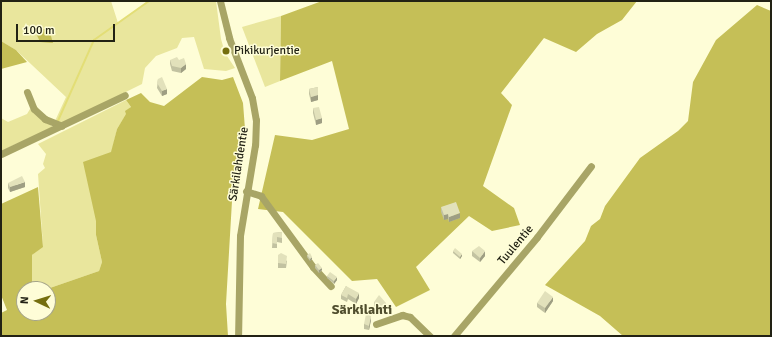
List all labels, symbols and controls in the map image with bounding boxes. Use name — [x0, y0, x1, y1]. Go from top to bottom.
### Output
scale bar — [18, 16, 117, 42]
text: 100 m — [23, 23, 55, 38]
place label: Pikikurjentie — [234, 44, 300, 58]
marker: Pikikurjentie — [221, 46, 231, 56]
street label: Särkilahdentie — [226, 126, 252, 202]
street label: Tuulentie — [495, 222, 537, 268]
north arrow — [16, 281, 56, 321]
text: N — [18, 296, 31, 304]
district label: Särkilahti — [332, 302, 392, 318]

